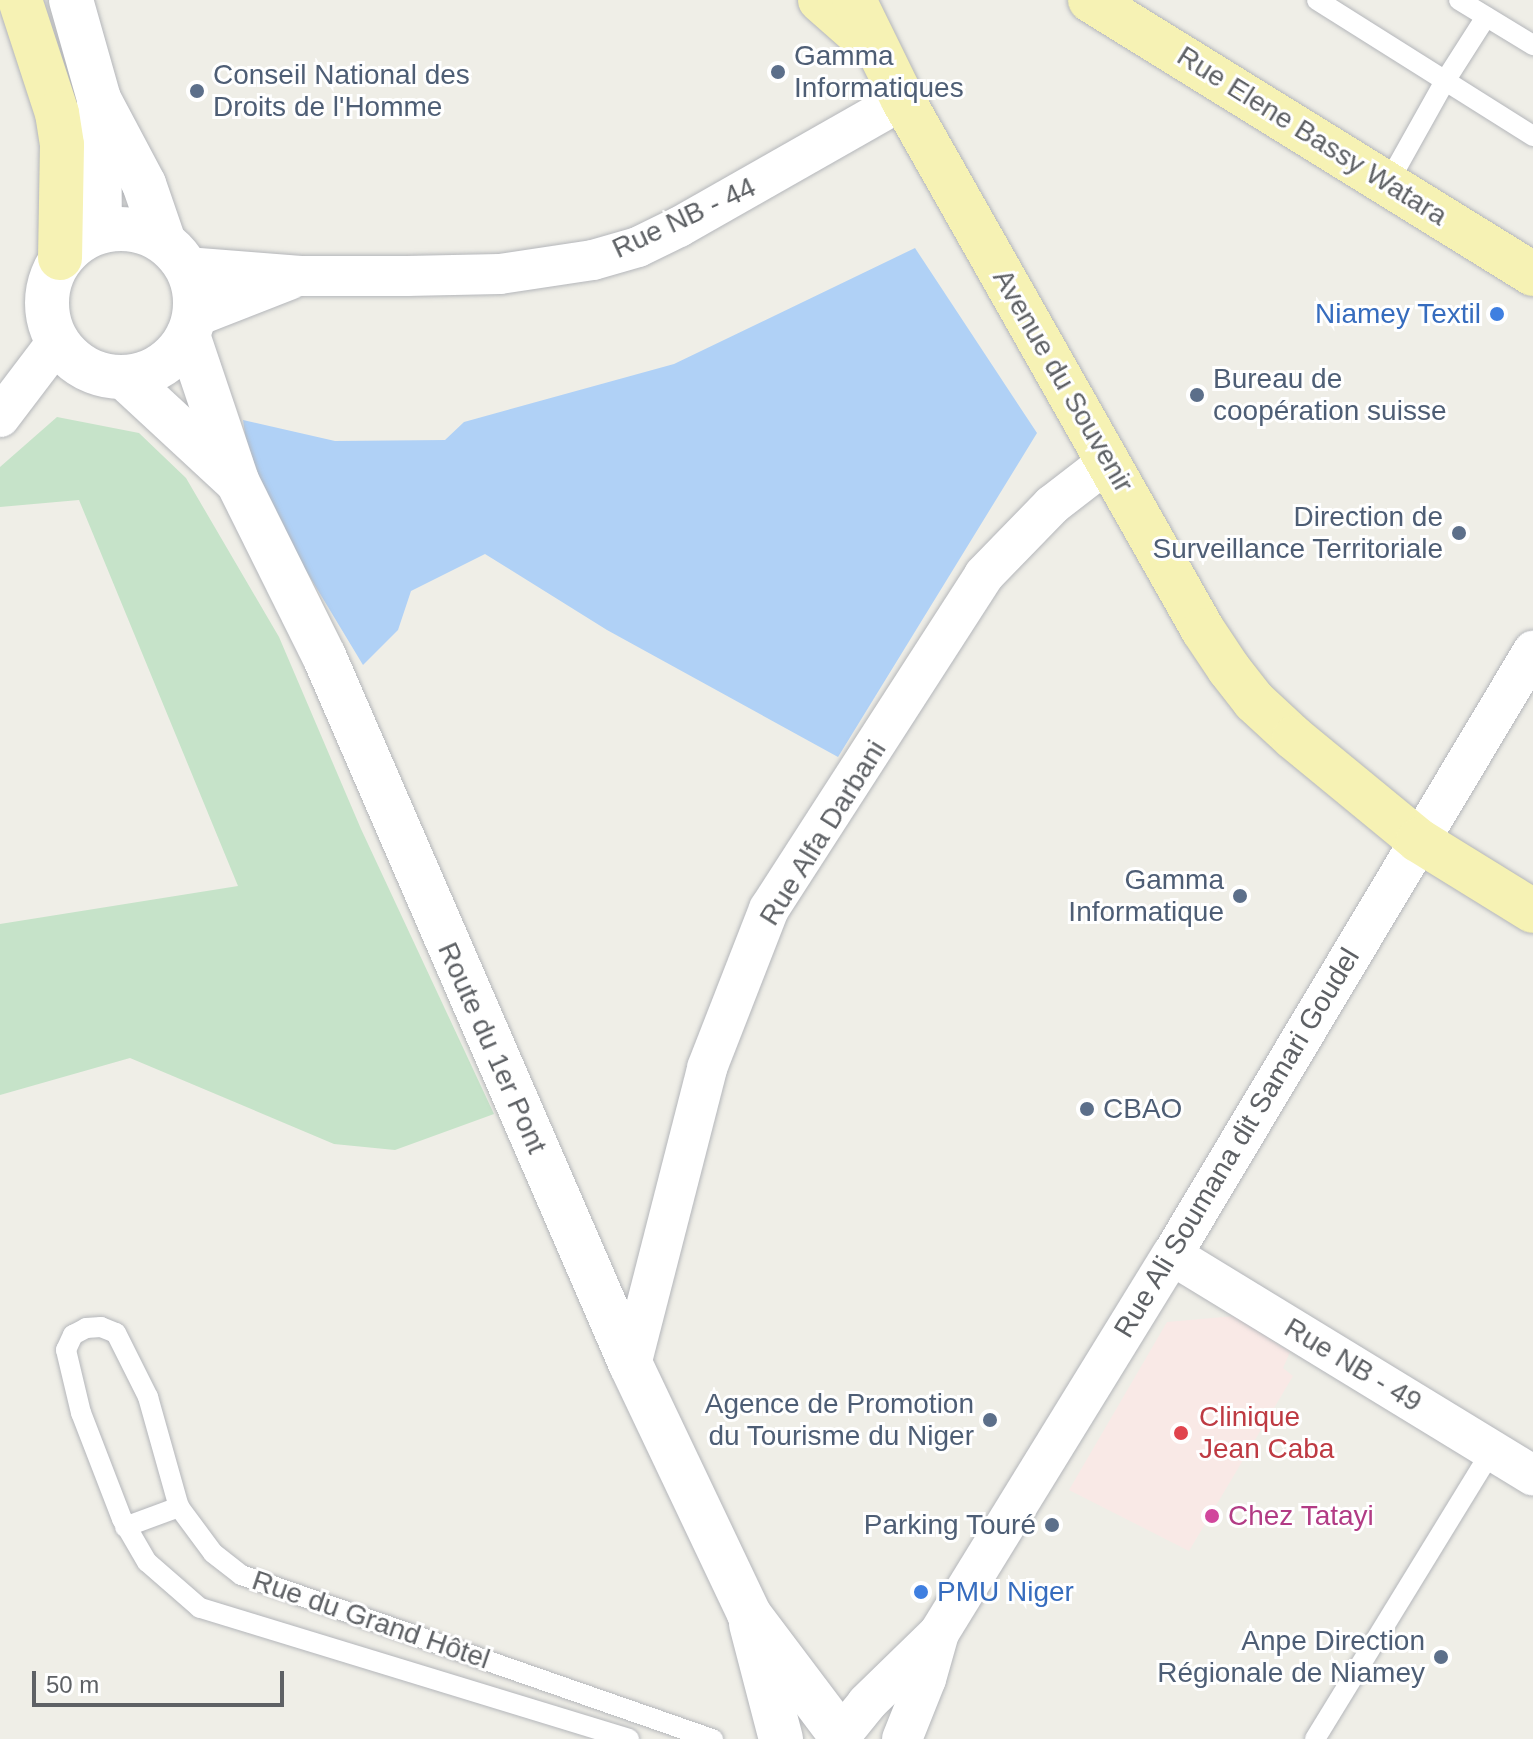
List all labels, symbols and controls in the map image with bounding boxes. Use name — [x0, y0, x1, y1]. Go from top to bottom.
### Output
place label: Gamma Informatiques — [794, 39, 964, 105]
street label: Rue Elene Bassy Watara — [1171, 39, 1453, 233]
place label: Conseil National des Droits de l'Homme — [213, 58, 470, 124]
marker: Gamma Informatiques — [769, 63, 787, 81]
marker: Conseil National des Droits de l'Homme — [188, 82, 206, 100]
street label: Rue NB - 44 — [607, 170, 761, 266]
street label: Avenue du Souvenir — [986, 264, 1140, 498]
place label: Niamey Textil — [1315, 297, 1481, 331]
marker: Niamey Textil — [1488, 305, 1506, 323]
place label: Bureau de coopération suisse — [1213, 362, 1446, 428]
marker: Bureau de coopération suisse — [1188, 386, 1206, 404]
place label: Direction de Surveillance Territoriale — [1152, 500, 1443, 566]
marker: Direction de Surveillance Territoriale — [1450, 524, 1468, 542]
street label: Rue Alfa Darbani — [752, 734, 894, 932]
place label: Gamma Informatique — [1068, 863, 1224, 929]
marker: Gamma Informatique — [1231, 887, 1249, 905]
street label: Route du 1er Pont — [430, 937, 554, 1159]
street label: Rue Ali Soumana dit Samari Goudel — [1107, 942, 1367, 1344]
place label: CBAO — [1103, 1092, 1182, 1126]
marker: CBAO — [1078, 1100, 1096, 1118]
street label: Rue NB - 49 — [1278, 1311, 1428, 1419]
place label: Agence de Promotion du Tourisme du Niger — [705, 1387, 974, 1453]
place label: Clinique Jean Caba — [1199, 1400, 1334, 1466]
marker: Agence de Promotion du Tourisme du Niger — [981, 1411, 999, 1429]
marker: Clinique Jean Caba — [1170, 1422, 1192, 1444]
place label: Chez Tatayi — [1228, 1499, 1374, 1533]
marker: Chez Tatayi — [1203, 1507, 1221, 1525]
place label: Parking Touré — [863, 1508, 1036, 1542]
marker: Parking Touré — [1043, 1516, 1061, 1534]
street label: Rue du Grand Hôtel — [248, 1564, 494, 1676]
place label: PMU Niger — [937, 1575, 1074, 1609]
marker: PMU Niger — [912, 1583, 930, 1601]
place label: Anpe Direction Régionale de Niamey — [1157, 1624, 1425, 1690]
marker: Anpe Direction Régionale de Niamey — [1432, 1648, 1450, 1666]
scale bar — [36, 1655, 288, 1705]
text: 50 m — [46, 1671, 99, 1698]

